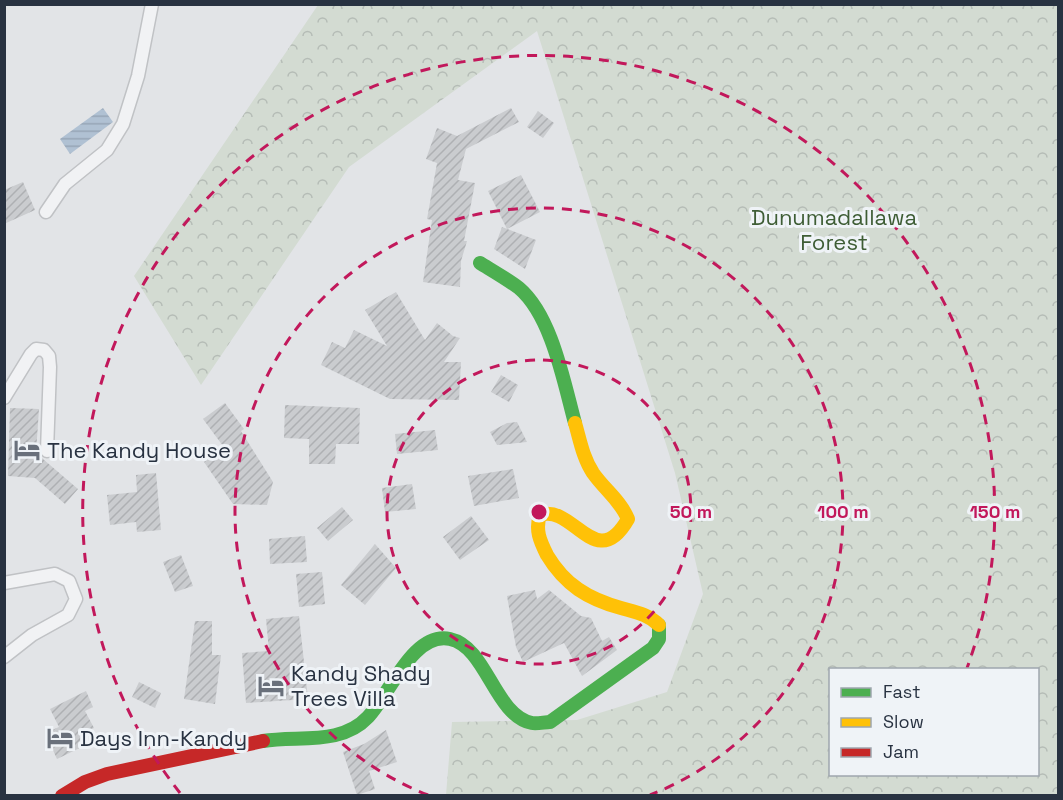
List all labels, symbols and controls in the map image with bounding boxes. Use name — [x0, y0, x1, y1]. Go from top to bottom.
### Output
park label: Dunumadallawa Forest — [751, 203, 917, 256]
hotel icon: The Kandy House — [12, 435, 42, 465]
place label: The Kandy House — [47, 436, 231, 464]
text: 50 m — [670, 500, 712, 523]
text: 100 m — [817, 500, 869, 523]
text: 150 m — [970, 500, 1020, 523]
centre of rings — [529, 502, 549, 522]
place label: Kandy Shady Trees Villa — [291, 659, 431, 712]
legend — [829, 668, 1039, 776]
hotel icon: Kandy Shady Trees Villa — [256, 671, 286, 701]
text: Fast — [883, 680, 920, 703]
text: Slow — [883, 710, 924, 733]
hotel icon: Days Inn-Kandy — [45, 723, 75, 753]
place label: Days Inn-Kandy — [80, 724, 247, 752]
text: Jam — [883, 740, 919, 763]

